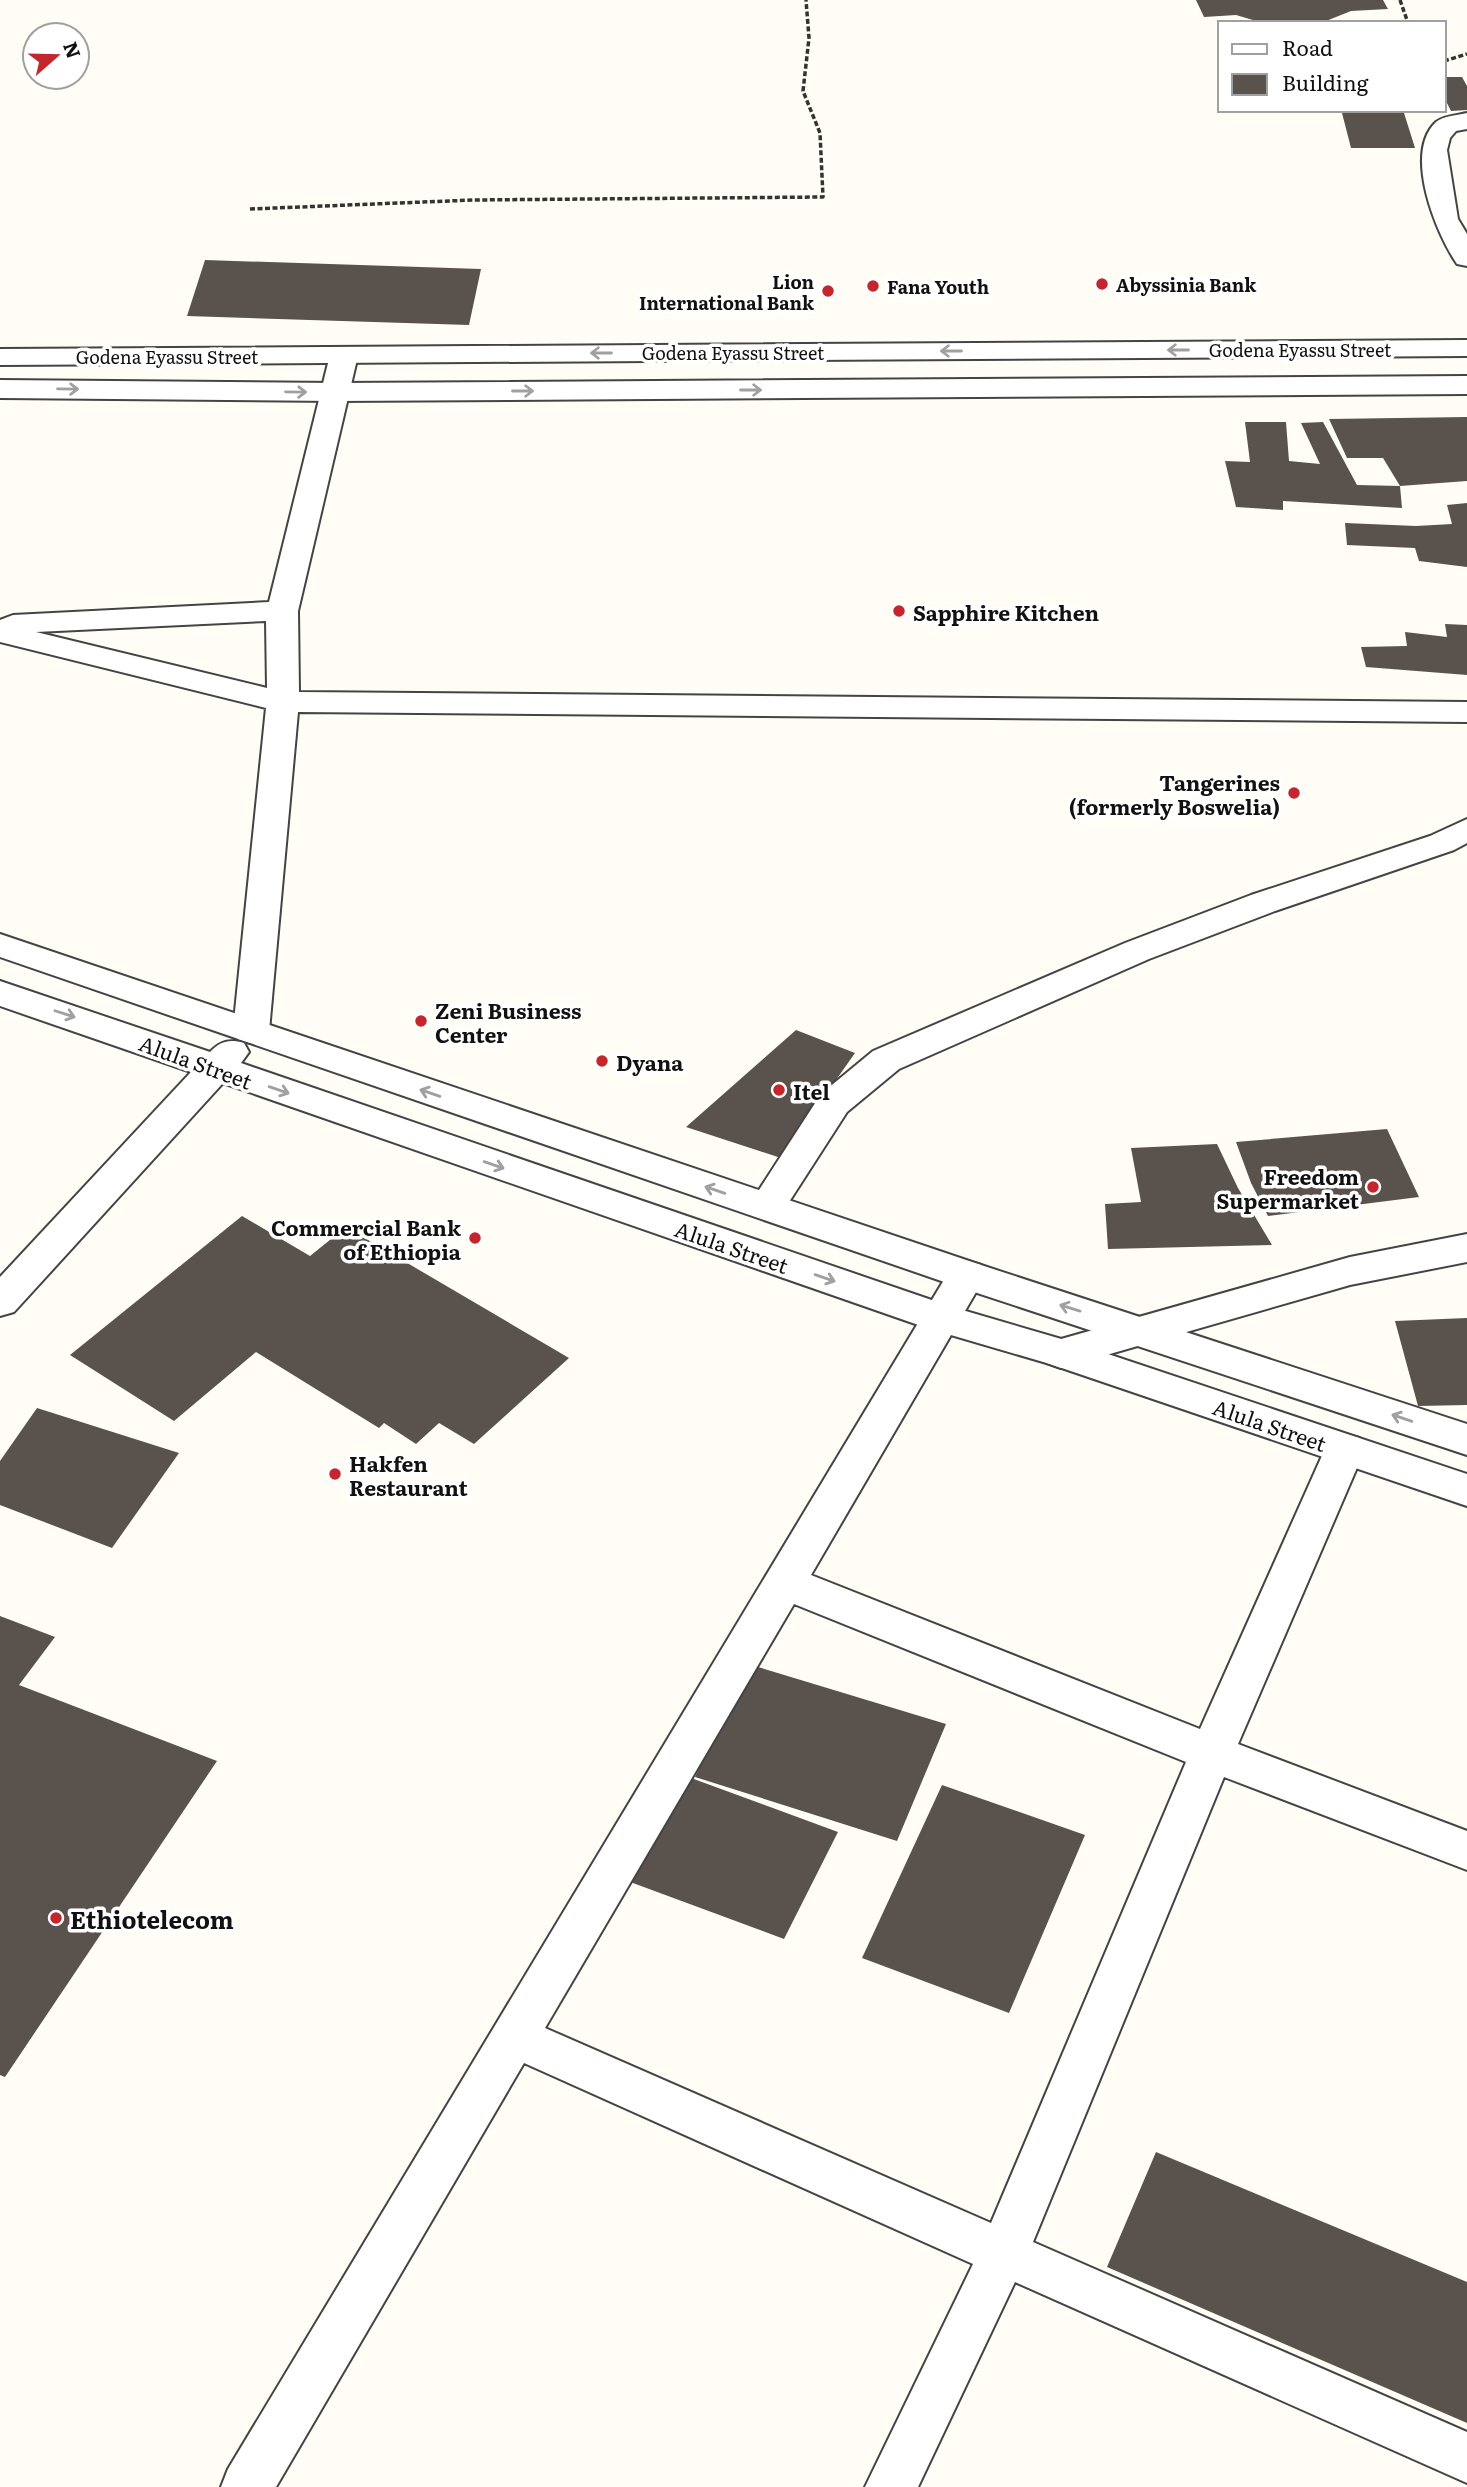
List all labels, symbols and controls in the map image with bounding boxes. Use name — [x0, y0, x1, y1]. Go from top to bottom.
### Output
north arrow — [21, 21, 91, 91]
legend — [1218, 21, 1446, 112]
text: Road — [1282, 31, 1333, 62]
text: N — [57, 38, 89, 62]
text: Building — [1282, 66, 1369, 97]
place label: Lion International Bank — [639, 268, 815, 316]
place label: Abyssinia Bank — [1116, 271, 1257, 298]
place label: Fana Youth — [887, 273, 989, 300]
marker: Abyssinia Bank — [1094, 276, 1110, 292]
marker: Fana Youth — [865, 278, 881, 294]
marker: Lion International Bank — [820, 283, 836, 299]
street label: Godena Eyassu Street — [1209, 336, 1392, 363]
street label: Godena Eyassu Street — [642, 339, 825, 366]
street label: Godena Eyassu Street — [76, 343, 259, 370]
one-way arrow — [1167, 343, 1190, 357]
one-way arrow — [940, 344, 963, 358]
one-way arrow — [590, 346, 613, 360]
one-way arrow — [56, 383, 79, 396]
one-way arrow — [739, 383, 762, 397]
one-way arrow — [511, 384, 534, 398]
one-way arrow — [284, 385, 307, 399]
place label: Sapphire Kitchen — [913, 596, 1099, 627]
marker: Sapphire Kitchen — [891, 603, 907, 619]
place label: Tangerines (formerly Boswelia) — [1069, 766, 1280, 821]
marker: Tangerines (formerly Boswelia) — [1286, 785, 1302, 801]
place label: Zeni Business Center — [435, 994, 581, 1049]
one-way arrow — [53, 1009, 75, 1021]
marker: Zeni Business Center — [413, 1013, 429, 1029]
street label: Alula Street — [135, 1026, 257, 1096]
place label: Dyana — [616, 1046, 684, 1077]
marker: Dyana — [594, 1053, 610, 1069]
place label: Itel — [793, 1075, 830, 1106]
marker: Itel — [771, 1082, 787, 1098]
one-way arrow — [268, 1084, 290, 1097]
one-way arrow — [419, 1086, 441, 1098]
one-way arrow — [483, 1160, 505, 1172]
place label: Freedom Supermarket — [1217, 1160, 1360, 1215]
marker: Freedom Supermarket — [1365, 1179, 1381, 1195]
one-way arrow — [704, 1183, 726, 1195]
place label: Commercial Bank of Ethiopia — [271, 1211, 462, 1266]
street label: Alula Street — [671, 1212, 793, 1280]
marker: Commercial Bank of Ethiopia — [467, 1230, 483, 1246]
one-way arrow — [814, 1272, 836, 1285]
one-way arrow — [1059, 1300, 1081, 1313]
street label: Alula Street — [1209, 1390, 1331, 1458]
one-way arrow — [1392, 1411, 1414, 1423]
place label: Hakfen Restaurant — [349, 1447, 468, 1502]
marker: Hakfen Restaurant — [327, 1466, 343, 1482]
place label: Ethiotelecom — [70, 1901, 234, 1936]
marker: Ethiotelecom — [48, 1910, 64, 1926]

